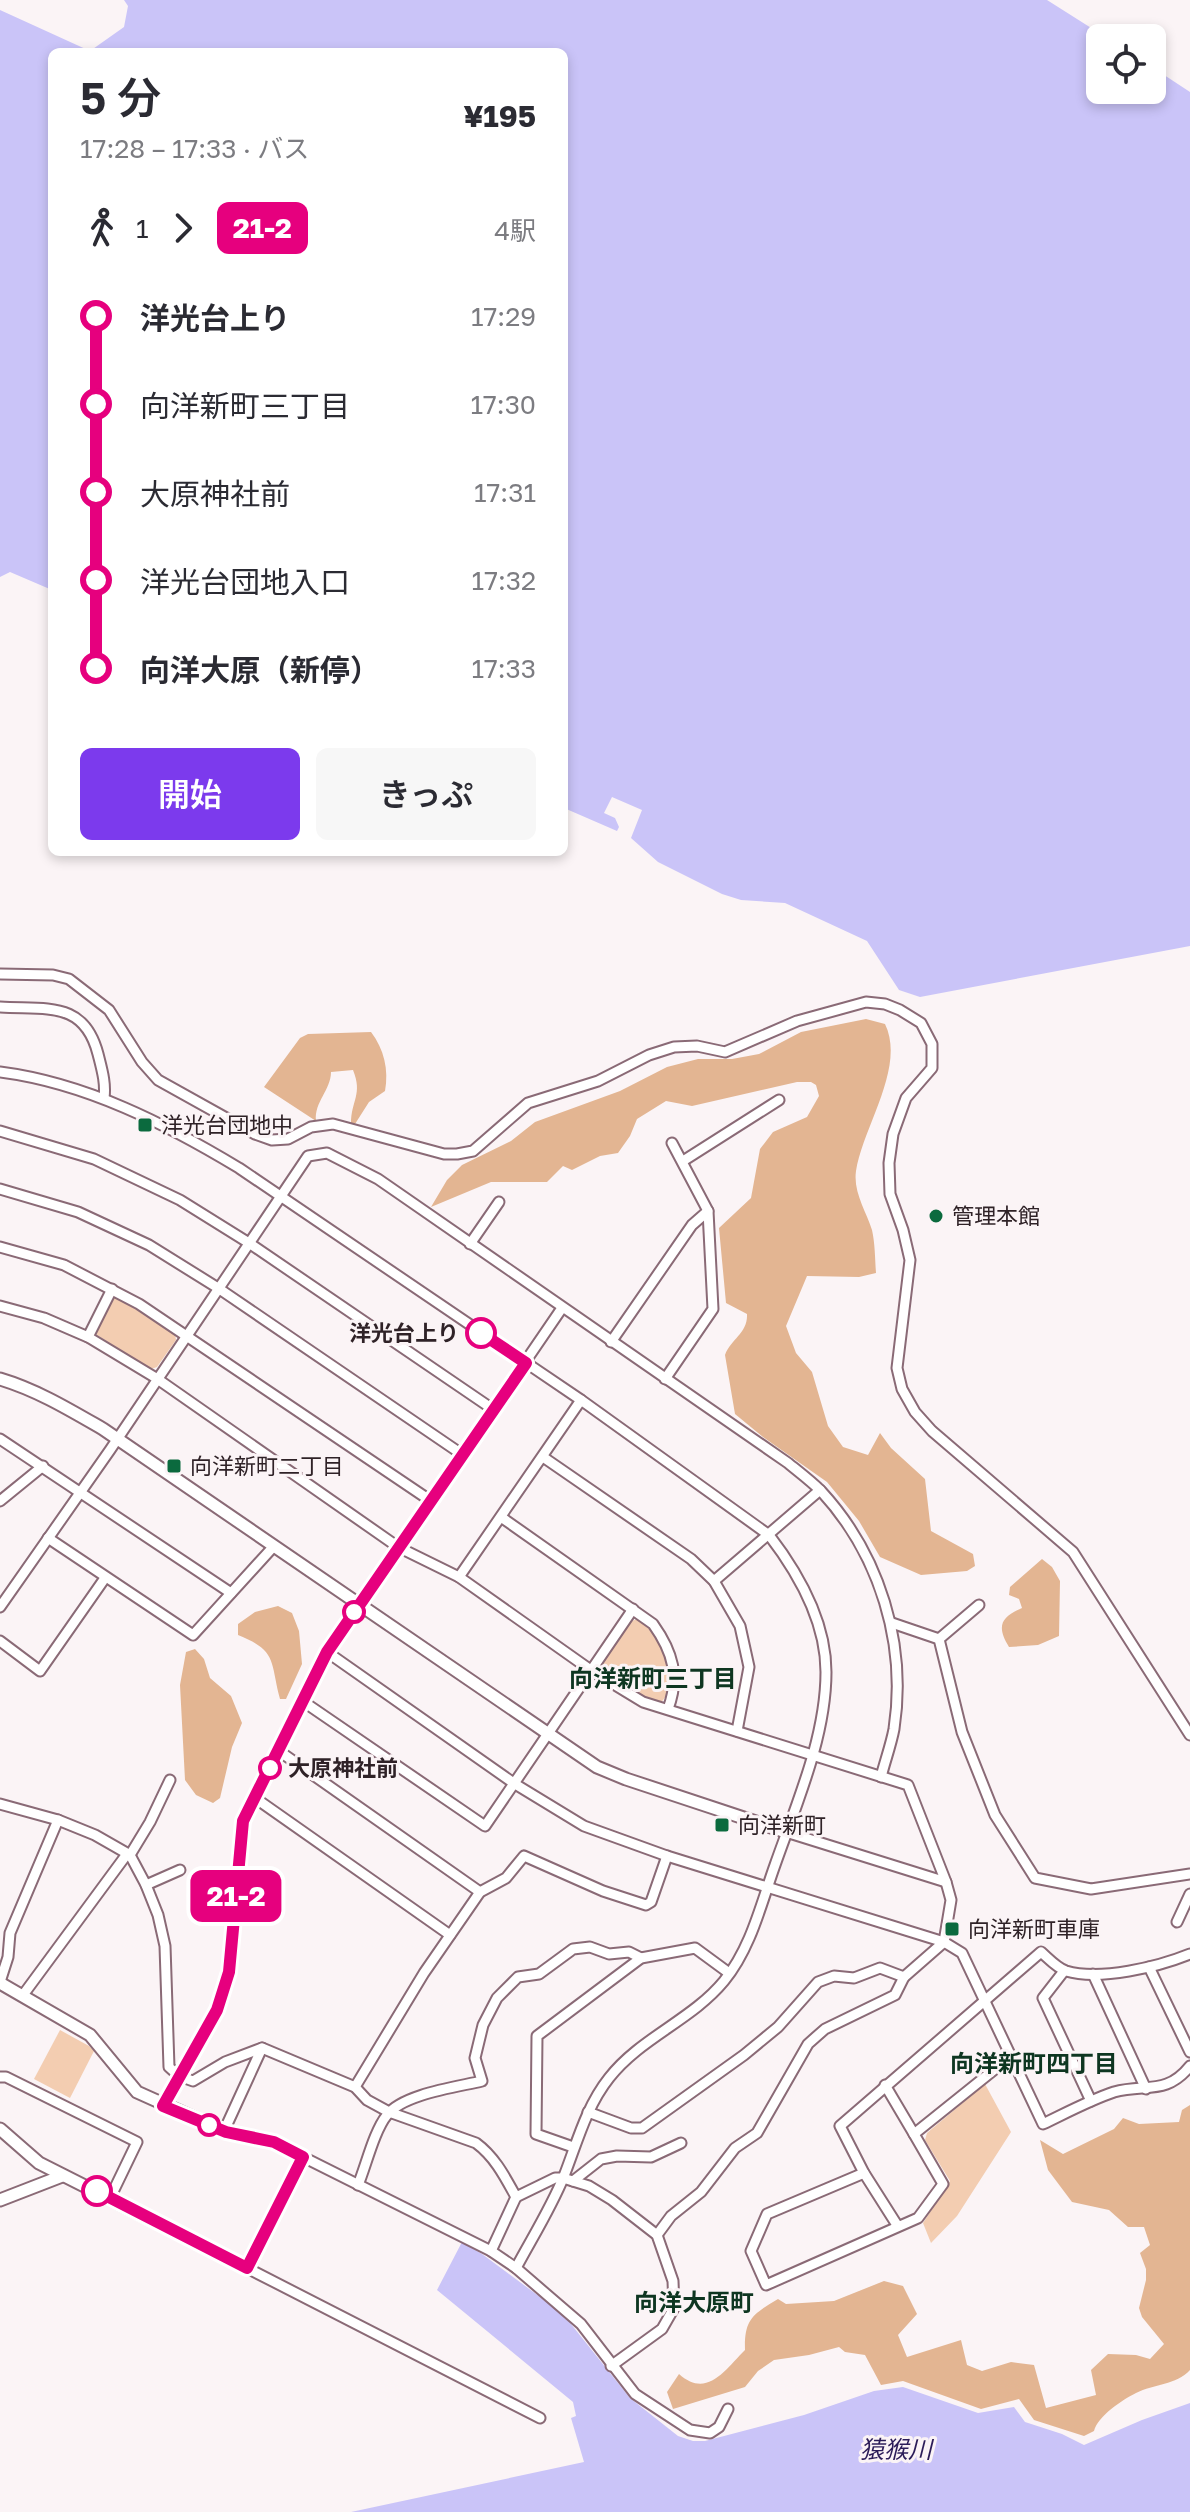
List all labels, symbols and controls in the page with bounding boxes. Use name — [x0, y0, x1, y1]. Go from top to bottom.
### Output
map controls — [1086, 24, 1166, 104]
button: locate — [1086, 24, 1166, 104]
text: 5 分 — [80, 71, 161, 124]
text: ¥195 — [463, 98, 536, 134]
text: 17:28 – 17:33 · バス — [80, 133, 309, 164]
icon: walk — [80, 206, 124, 250]
icon: forward — [161, 206, 205, 250]
text: 21-2 — [233, 211, 292, 244]
text: 1 — [136, 213, 149, 244]
text: 4駅 — [494, 215, 536, 246]
text: 洋光台上り — [140, 300, 290, 336]
text: 17:29 — [471, 301, 536, 332]
text: 向洋新町三丁目 — [140, 388, 350, 424]
text: 17:30 — [470, 389, 536, 420]
text: 大原神社前 — [140, 476, 290, 512]
text: 17:31 — [474, 477, 536, 508]
text: 洋光台団地入口 — [140, 564, 350, 600]
text: 17:32 — [472, 565, 536, 596]
text: 向洋大原（新停） — [140, 652, 380, 688]
text: 17:33 — [471, 653, 536, 684]
button: 開始 — [80, 748, 300, 840]
button: きっぷ — [316, 748, 536, 840]
place label: 洋光台団地中 — [161, 1111, 293, 1138]
marker: 洋光台団地中 — [136, 1116, 154, 1134]
place label: 管理本館 — [952, 1202, 1040, 1229]
marker: 管理本館 — [927, 1207, 945, 1225]
marker: 洋光台上り — [466, 1318, 496, 1348]
place label: 洋光台上り — [349, 1319, 459, 1346]
place label: 向洋新町二丁目 — [190, 1452, 344, 1479]
marker: 向洋新町二丁目 — [165, 1457, 183, 1475]
unlabelled marker — [343, 1601, 365, 1623]
district label: 向洋新町三丁目 — [569, 1663, 737, 1692]
place label: 大原神社前 — [288, 1754, 398, 1781]
marker: 大原神社前 — [259, 1757, 281, 1779]
place label: 向洋新町 — [738, 1811, 826, 1838]
marker: 向洋新町 — [713, 1816, 731, 1834]
line badge: 21-2 — [180, 1870, 292, 1922]
text: 21-2 — [206, 1879, 266, 1912]
place label: 向洋新町車庫 — [968, 1915, 1100, 1942]
marker: 向洋新町車庫 — [943, 1920, 961, 1938]
district label: 向洋新町四丁目 — [950, 2048, 1118, 2077]
unlabelled marker — [198, 2114, 220, 2136]
unlabelled marker — [82, 2176, 112, 2206]
district label: 向洋大原町 — [634, 2287, 754, 2316]
water label: 猿猴川 — [860, 2434, 935, 2463]

